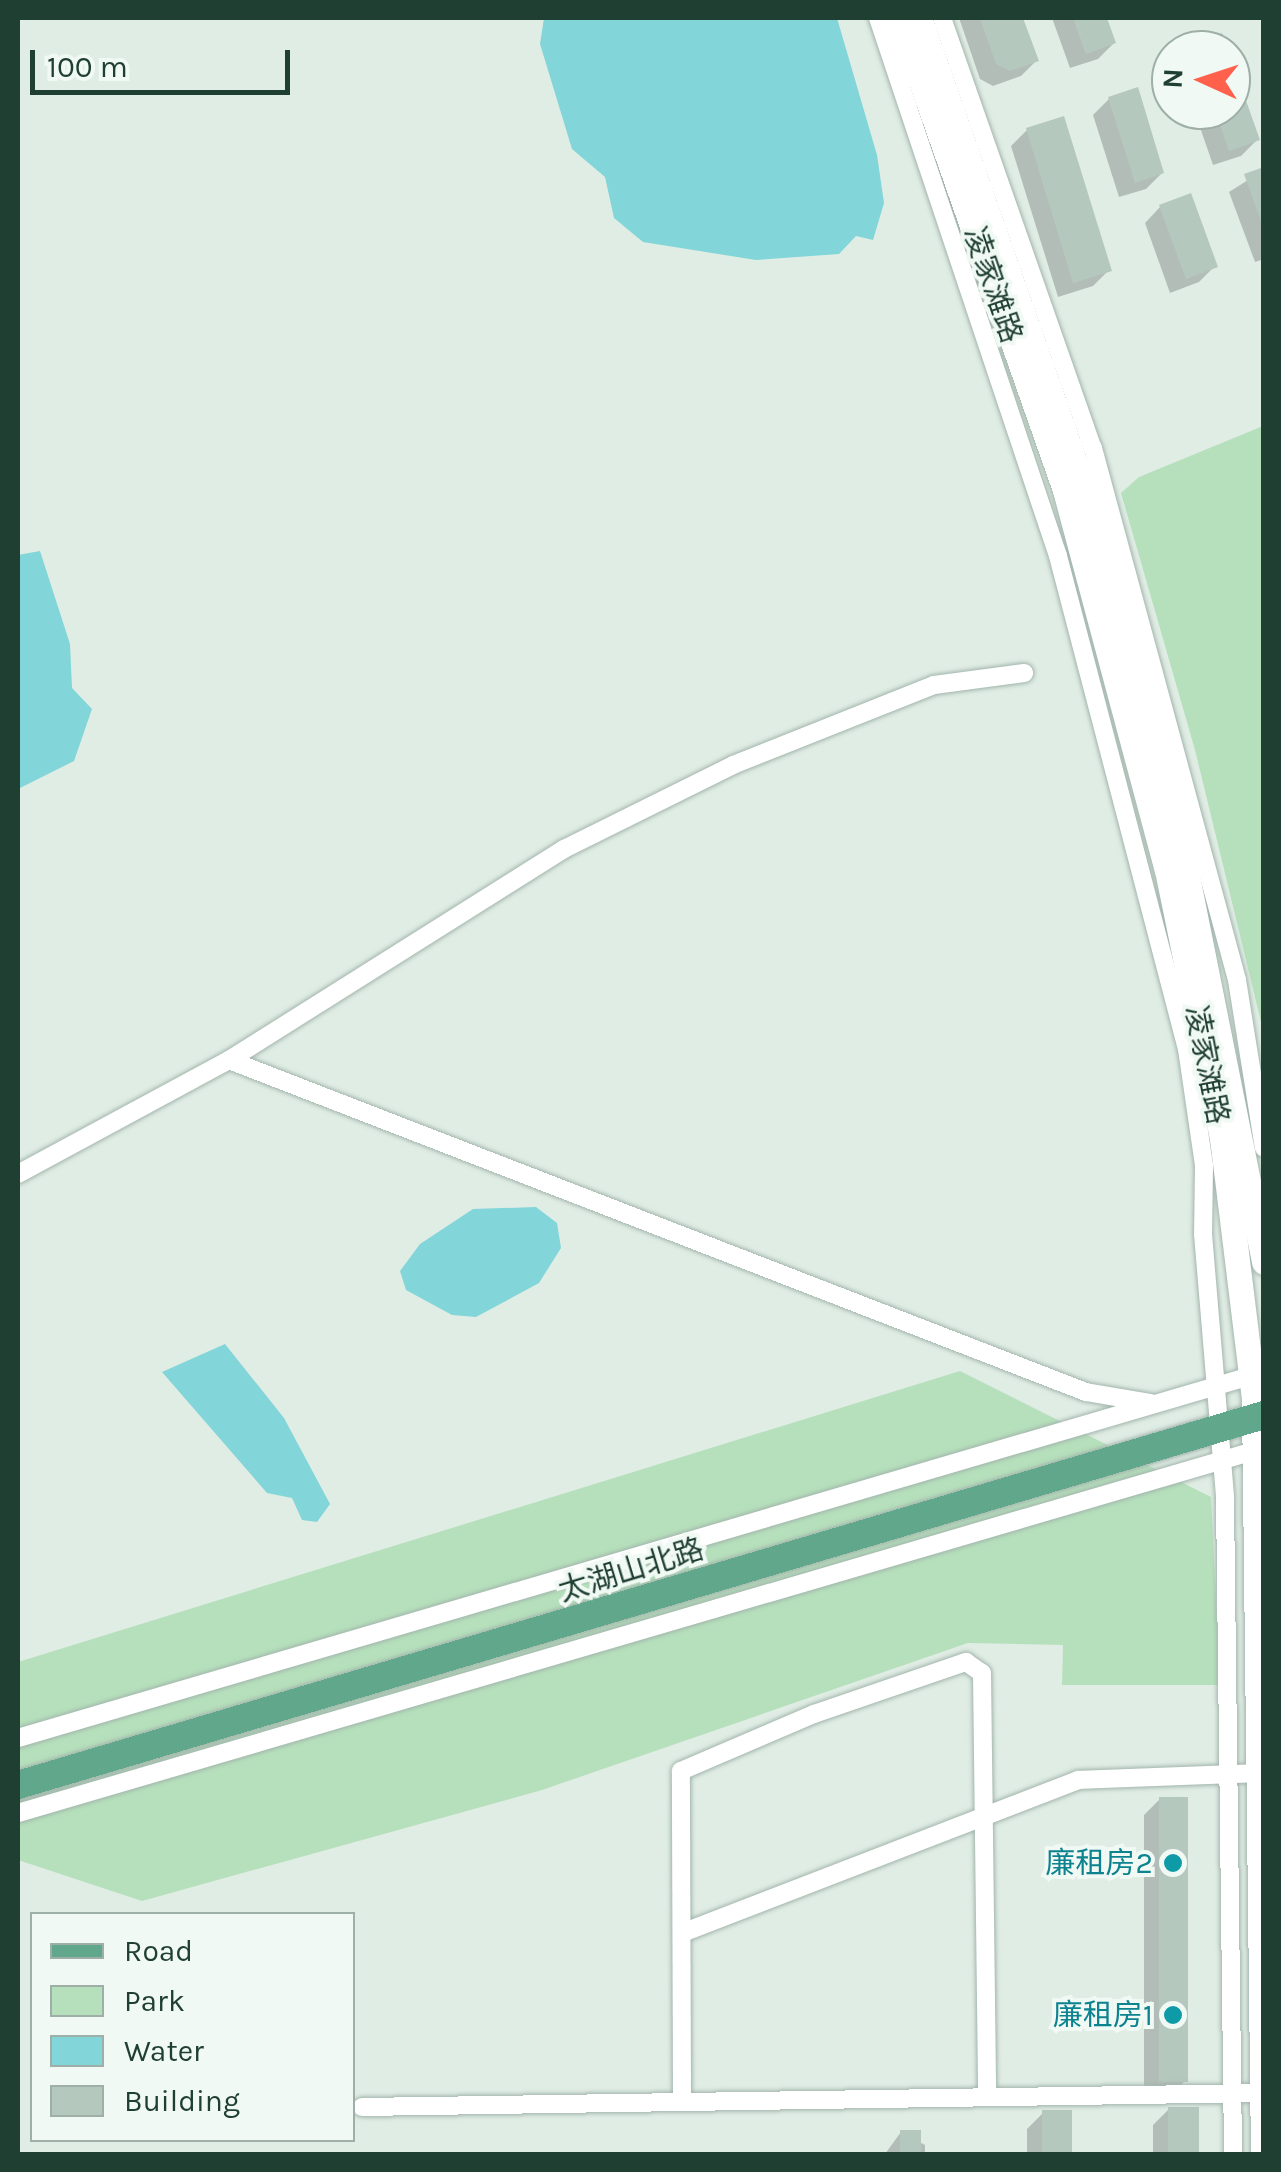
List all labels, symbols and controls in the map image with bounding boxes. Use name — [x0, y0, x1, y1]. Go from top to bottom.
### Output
scale bar — [35, 30, 295, 92]
north arrow — [1151, 30, 1251, 130]
text: 100 m — [47, 49, 128, 85]
text: N — [1156, 68, 1190, 89]
street label: 凌家滩路 — [956, 222, 1030, 348]
street label: 凌家滩路 — [1178, 1003, 1236, 1127]
street label: 太湖山北路 — [554, 1531, 708, 1609]
place label: 廉租房2 — [1046, 1845, 1153, 1881]
marker: 廉租房2 — [1162, 1852, 1184, 1874]
legend — [30, 1912, 355, 2142]
text: Road — [124, 1933, 193, 1969]
text: Park — [124, 1983, 185, 2019]
place label: 廉租房1 — [1053, 1997, 1153, 2033]
marker: 廉租房1 — [1162, 2004, 1184, 2026]
text: Water — [124, 2033, 204, 2069]
text: Building — [124, 2083, 240, 2119]

